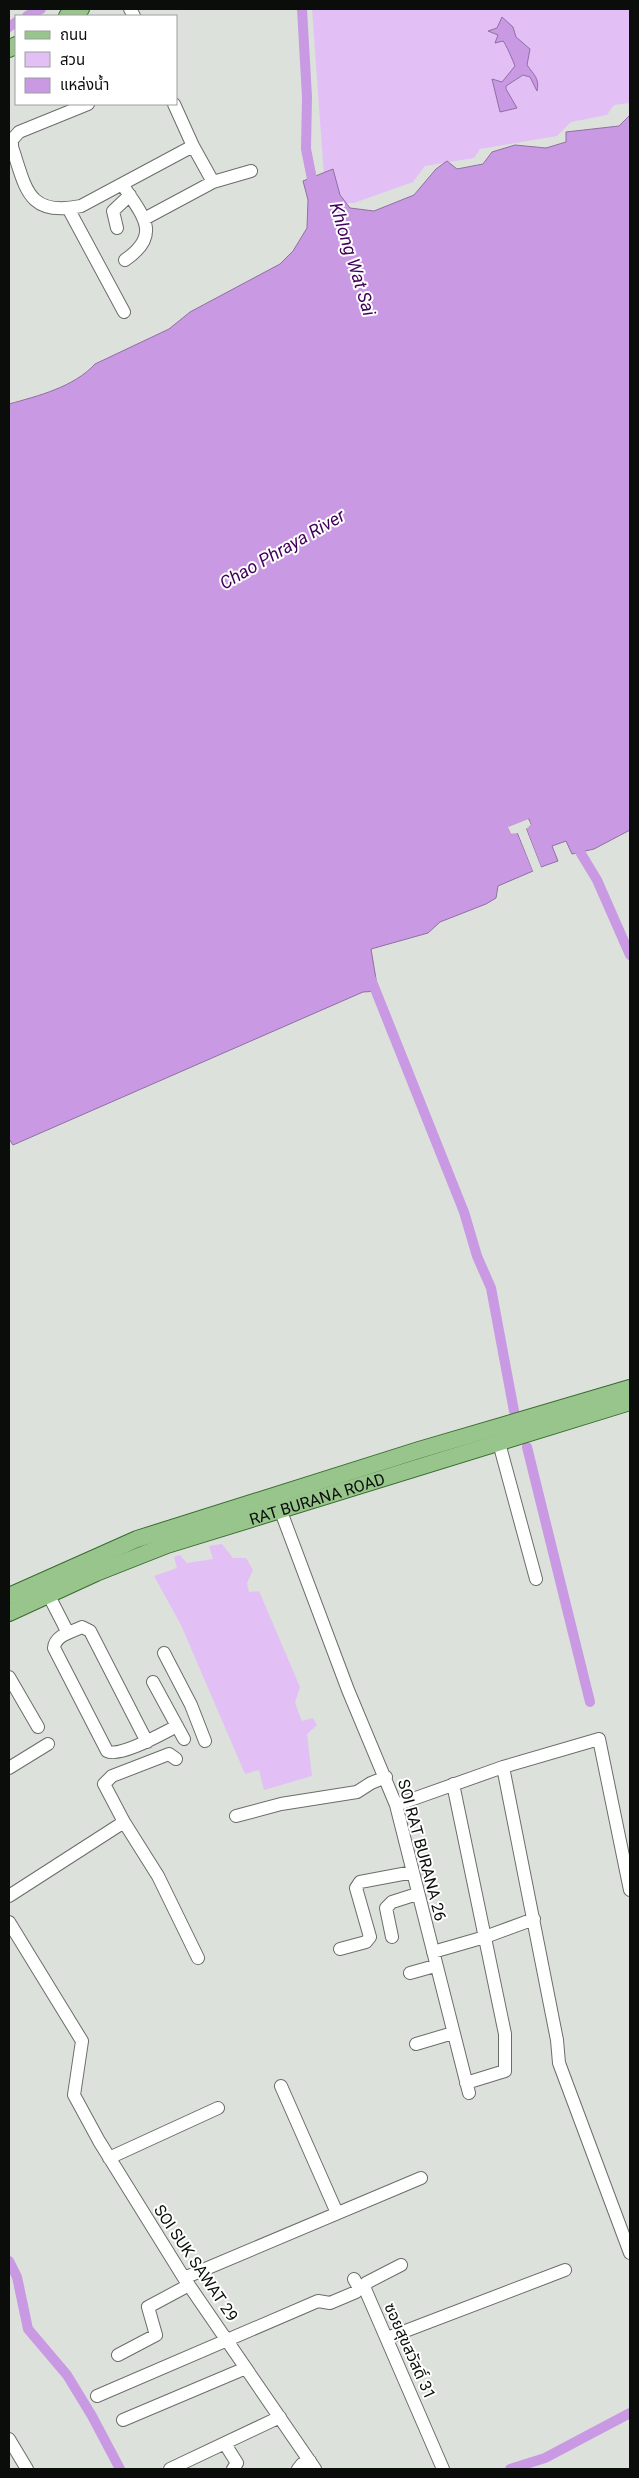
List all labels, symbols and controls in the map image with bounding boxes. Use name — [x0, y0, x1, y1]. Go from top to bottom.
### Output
legend — [15, 15, 178, 105]
text: ถนน — [60, 26, 87, 44]
text: สวน — [60, 51, 85, 69]
text: แหล่งน้ำ — [60, 74, 109, 94]
water label: Khlong Wat Sai — [326, 200, 380, 319]
water label: Chao Phraya River — [216, 504, 349, 593]
street label: RAT BURANA ROAD — [247, 1469, 387, 1529]
street label: SOI RAT BURANA 26 — [394, 1777, 450, 1923]
street label: SOI SUK SAWAT 29 — [150, 2201, 242, 2325]
street label: ซอยสุขสวัสดิ์ 31 — [380, 2300, 440, 2402]

